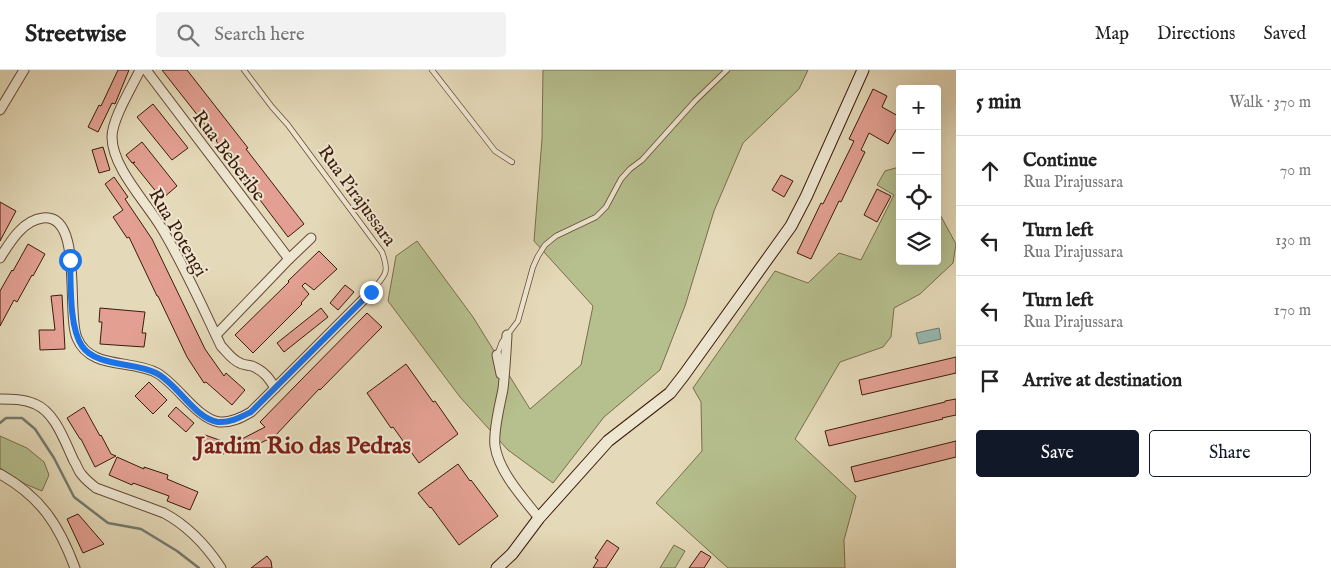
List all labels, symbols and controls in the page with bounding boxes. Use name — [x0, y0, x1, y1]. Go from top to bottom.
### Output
search box — [156, 12, 506, 57]
text: Streetwise — [25, 19, 126, 50]
icon: search — [174, 21, 202, 49]
text: Search here — [214, 23, 305, 47]
text: Map — [1095, 23, 1129, 46]
text: Directions — [1157, 23, 1235, 46]
text: Saved — [1263, 23, 1306, 46]
map controls — [896, 85, 941, 265]
button: + — [896, 85, 941, 130]
text: 5 min — [976, 89, 1021, 116]
text: Walk · 370 m — [1229, 93, 1311, 113]
street label: Rua Beberibe — [186, 106, 271, 207]
button: − — [896, 130, 941, 175]
street label: Rua Pirajussara — [312, 141, 402, 252]
text: Continue — [1023, 149, 1097, 173]
icon: ahead — [976, 157, 1004, 185]
text: 70 m — [1280, 161, 1311, 181]
text: Rua Pirajussara — [1023, 173, 1123, 193]
button: locate — [896, 175, 941, 220]
street label: Rua Potengi — [142, 184, 212, 282]
text: Turn left — [1023, 219, 1094, 243]
button: layers — [896, 220, 941, 265]
icon: left — [976, 227, 1004, 255]
text: 130 m — [1275, 231, 1311, 251]
text: Rua Pirajussara — [1023, 243, 1123, 263]
route start — [59, 249, 82, 272]
route end — [360, 281, 383, 304]
text: Turn left — [1023, 289, 1094, 313]
icon: left — [976, 297, 1004, 325]
text: 170 m — [1274, 301, 1311, 321]
text: Rua Pirajussara — [1023, 313, 1123, 333]
icon: arrive — [976, 367, 1004, 395]
text: Arrive at destination — [1023, 369, 1182, 393]
button: Save — [976, 430, 1139, 477]
button: Share — [1149, 430, 1311, 477]
district label: Jardim Rio das Pedras — [192, 431, 411, 462]

